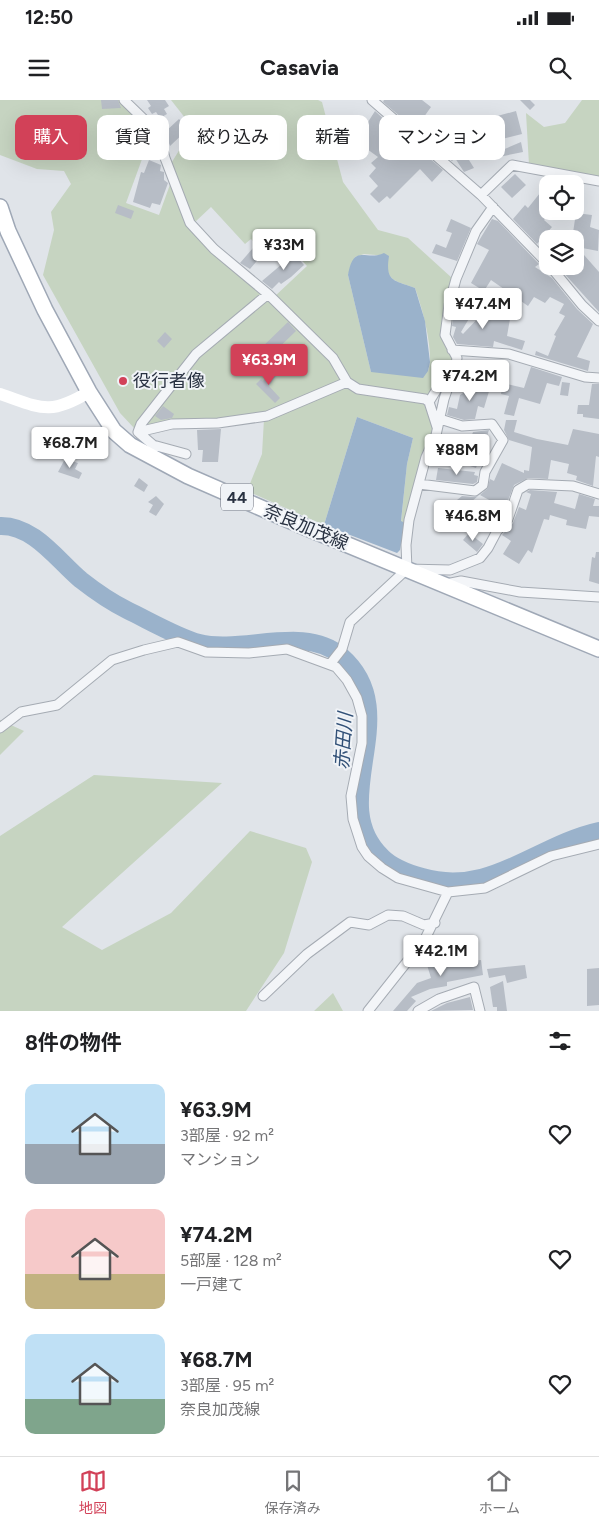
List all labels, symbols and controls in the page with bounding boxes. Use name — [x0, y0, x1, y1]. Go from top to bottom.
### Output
text: 12:50 — [25, 6, 73, 29]
icon: menu — [25, 54, 53, 82]
text: Casavia — [260, 54, 339, 81]
icon: search — [546, 54, 574, 82]
chip: 購入 — [15, 115, 87, 160]
chip: 賃貸 — [97, 115, 169, 160]
chip: 絞り込み — [179, 115, 287, 160]
chip: 新着 — [297, 115, 369, 160]
chip: マンション — [379, 115, 505, 160]
map controls — [539, 175, 584, 275]
button: locate — [539, 175, 584, 220]
pin: ¥33M — [254, 228, 314, 271]
button: layers — [539, 230, 584, 275]
text: ¥33M — [263, 235, 305, 254]
pin: ¥47.4M — [442, 288, 524, 330]
text: ¥47.4M — [455, 294, 511, 313]
pin: ¥63.9M — [228, 344, 310, 386]
text: ¥63.9M — [242, 350, 296, 369]
pin: ¥74.2M — [429, 360, 511, 402]
text: ¥74.2M — [442, 366, 498, 385]
place label: 役行者像 — [133, 370, 205, 392]
marker: 役行者像 — [117, 375, 129, 387]
pin: ¥68.7M — [29, 426, 111, 469]
text: ¥68.7M — [42, 433, 98, 452]
pin: ¥88M — [427, 434, 487, 476]
text: ¥88M — [436, 440, 478, 459]
road number: 44 — [221, 484, 253, 511]
street label: 奈良加茂線 — [260, 499, 352, 555]
pin: ¥46.8M — [432, 500, 514, 542]
text: ¥46.8M — [445, 506, 501, 525]
water label: 赤田川 — [330, 710, 357, 770]
pin: ¥42.1M — [400, 934, 482, 977]
text: ¥42.1M — [414, 941, 468, 960]
icon: filters — [546, 1027, 574, 1055]
text: 8件の物件 — [25, 1030, 122, 1055]
text: ¥63.9M — [180, 1097, 252, 1122]
icon: home — [65, 1104, 125, 1164]
icon: heart — [546, 1120, 574, 1148]
text: 3部屋 · 92 m² — [180, 1126, 274, 1145]
text: マンション — [180, 1150, 260, 1169]
text: ¥74.2M — [180, 1222, 253, 1247]
icon: home — [65, 1229, 125, 1289]
icon: heart — [546, 1245, 574, 1273]
text: 5部屋 · 128 m² — [180, 1251, 282, 1270]
text: 一戸建て — [180, 1275, 244, 1294]
text: ¥68.7M — [180, 1347, 252, 1372]
icon: home — [65, 1354, 125, 1414]
icon: heart — [546, 1370, 574, 1398]
text: 3部屋 · 95 m² — [180, 1376, 274, 1395]
text: 奈良加茂線 — [180, 1400, 260, 1419]
tab: 地図 — [79, 1467, 107, 1517]
tab: 保存済み — [265, 1467, 321, 1517]
tab: ホーム — [478, 1467, 520, 1517]

